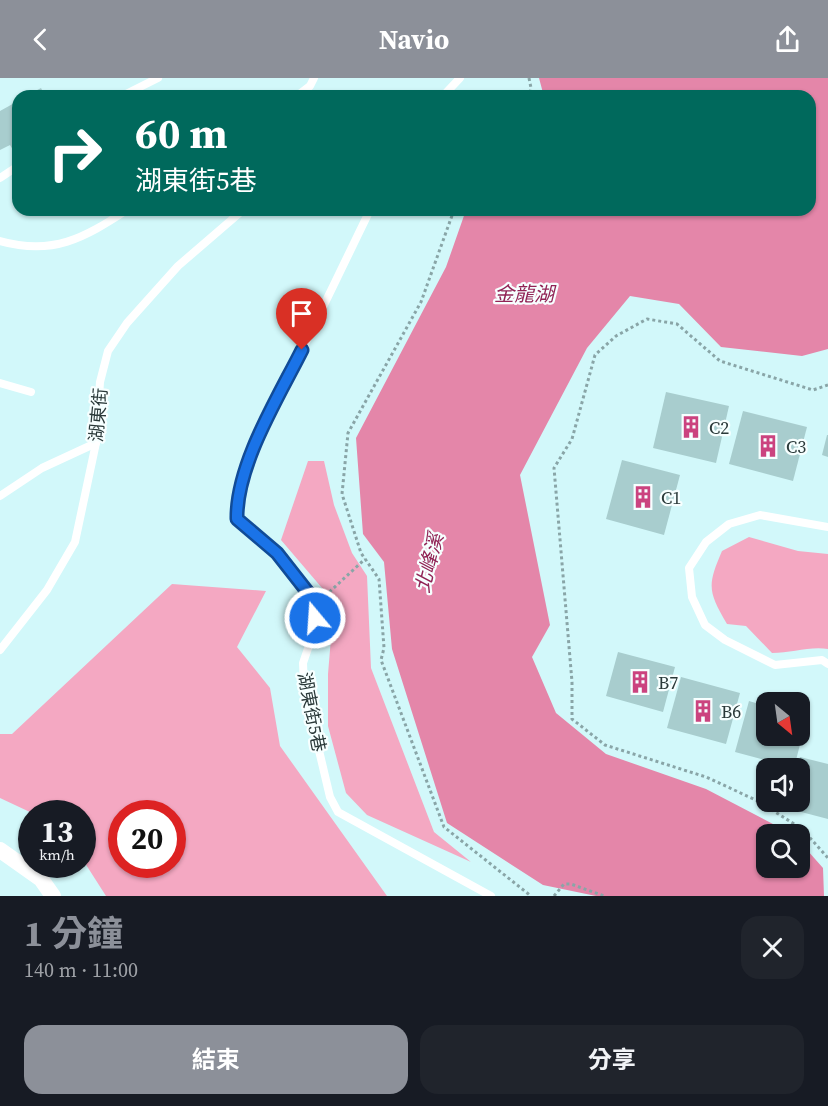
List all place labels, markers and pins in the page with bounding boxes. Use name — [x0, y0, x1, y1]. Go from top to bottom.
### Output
pin — [276, 288, 327, 350]
building icon: C2 — [678, 414, 704, 440]
place label: C2 — [709, 415, 729, 440]
building icon: C3 — [755, 433, 781, 459]
place label: C3 — [786, 434, 806, 459]
building icon: C1 — [630, 484, 656, 510]
place label: C1 — [661, 485, 681, 510]
building icon: B7 — [627, 669, 653, 695]
place label: B7 — [658, 670, 678, 695]
building icon: B6 — [690, 698, 716, 724]
place label: B6 — [721, 699, 741, 724]

